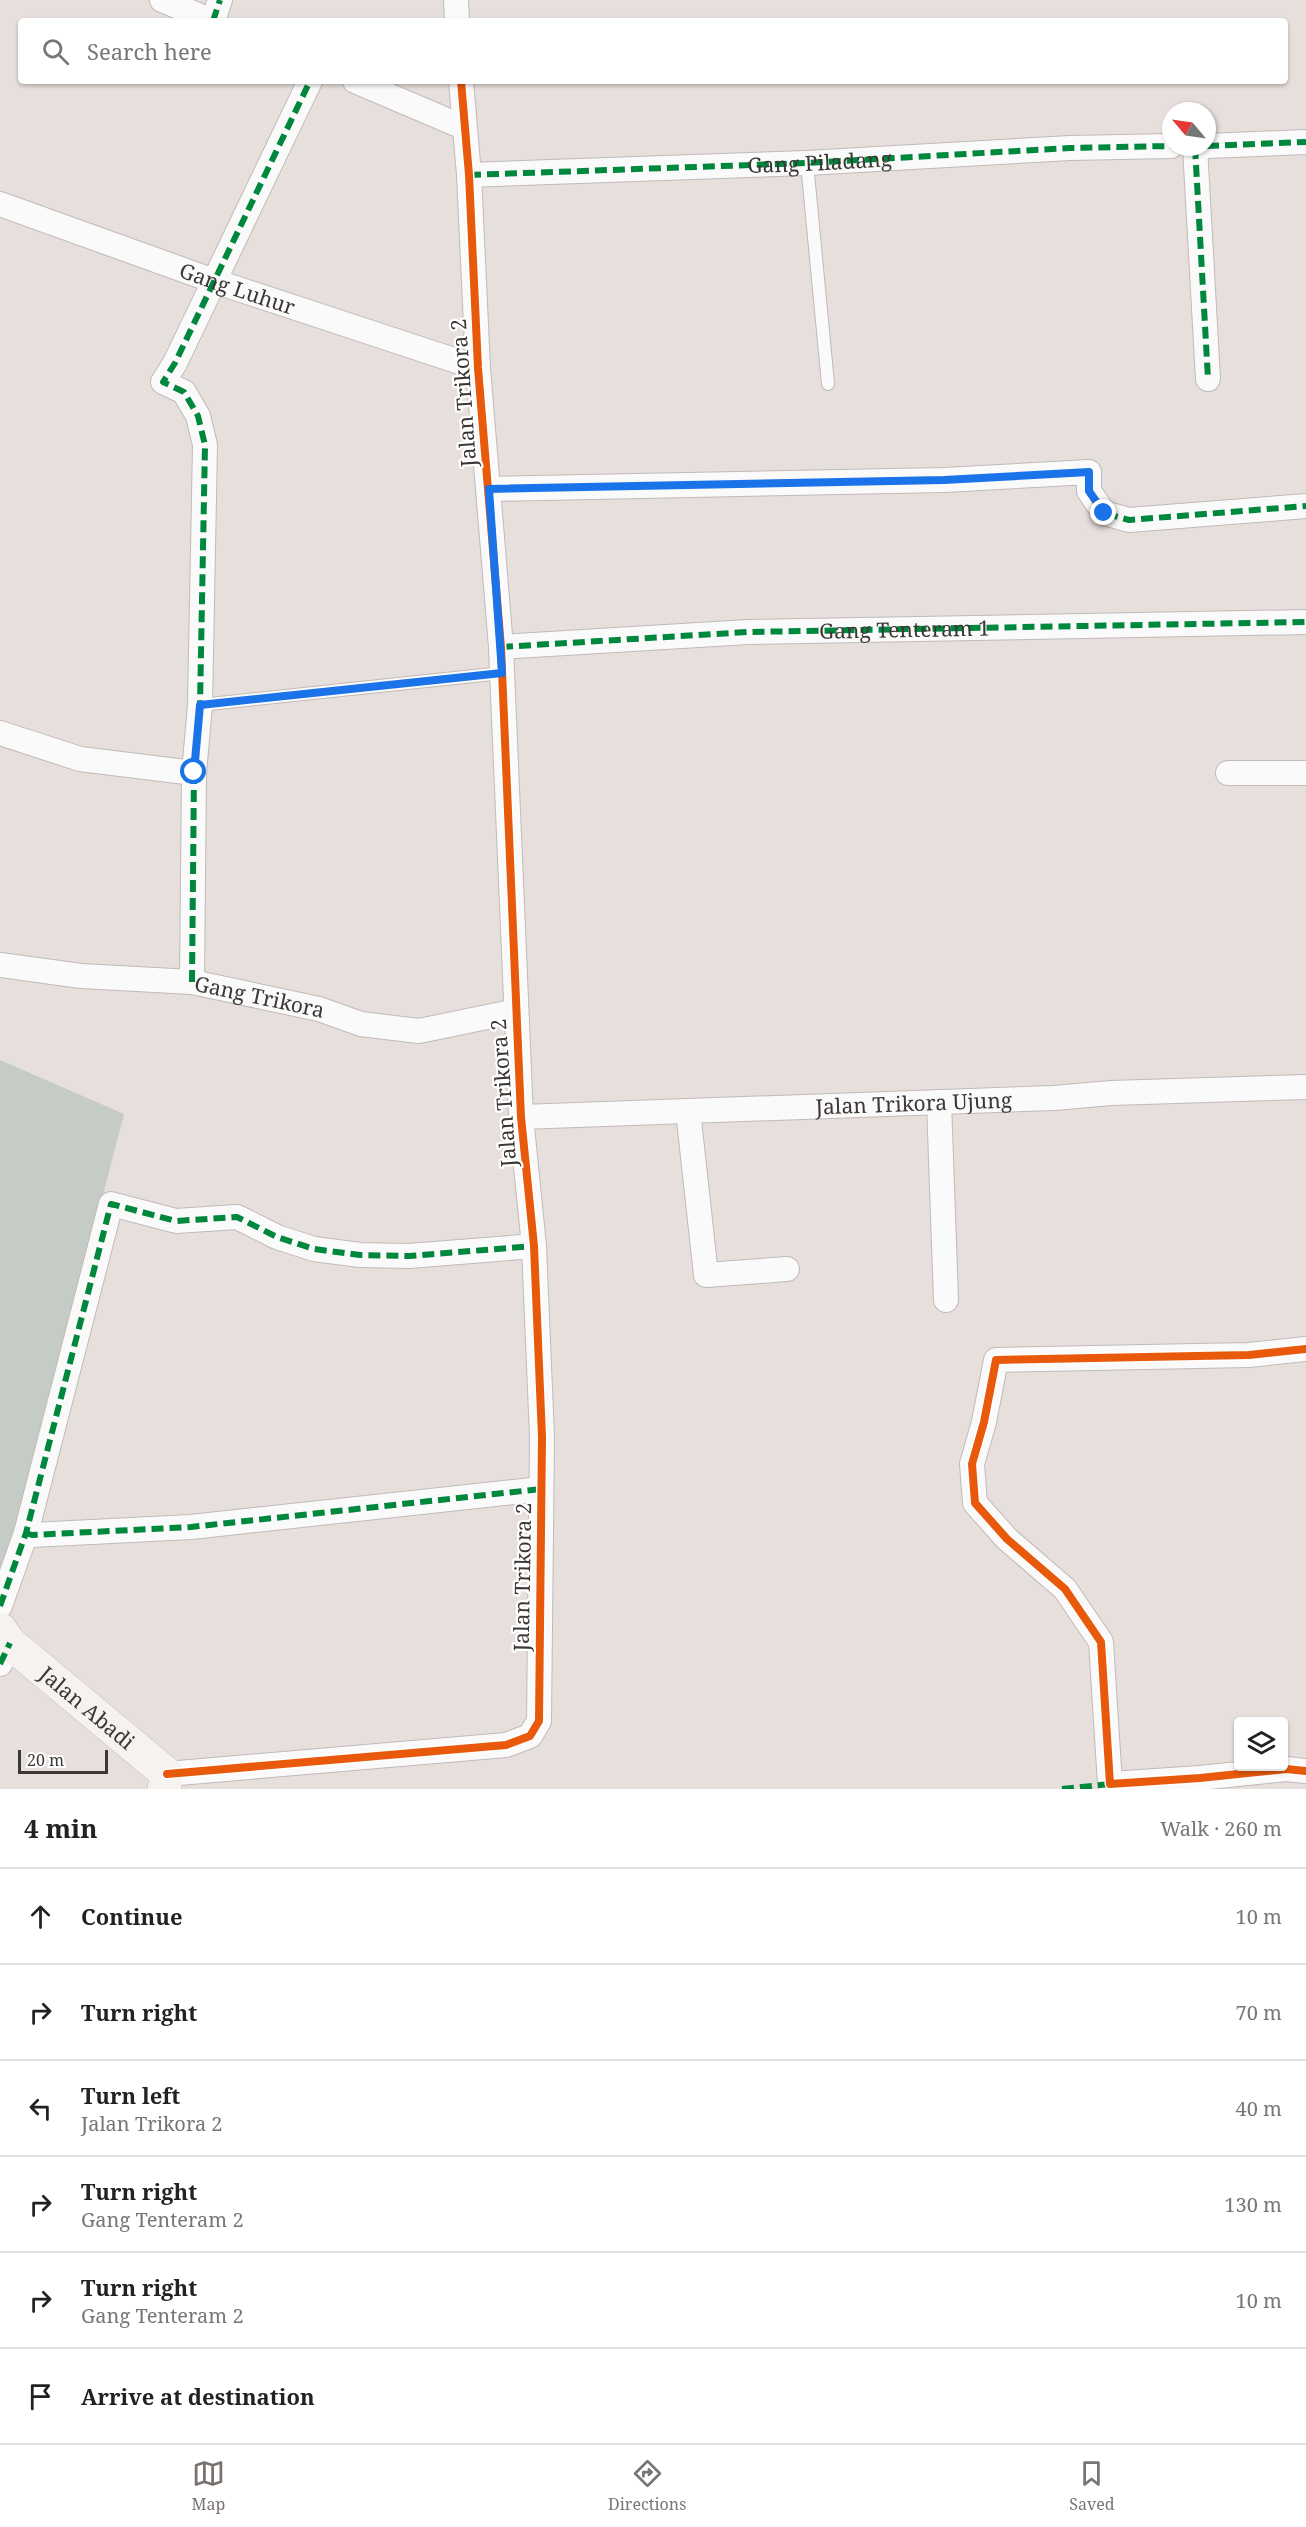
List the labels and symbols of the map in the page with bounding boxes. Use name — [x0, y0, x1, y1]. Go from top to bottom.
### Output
north arrow — [1162, 102, 1216, 156]
street label: Gang Piladang — [747, 144, 893, 179]
street label: Gang Luhur — [176, 256, 299, 321]
street label: Jalan Trikora 2 — [444, 318, 482, 469]
route end — [1090, 499, 1116, 525]
street label: Gang Tenteram 1 — [819, 614, 990, 645]
route start — [180, 758, 206, 784]
street label: Gang Trikora — [192, 969, 327, 1024]
street label: Jalan Trikora 2 — [484, 1018, 522, 1169]
street label: Jalan Trikora Ujung — [814, 1085, 1013, 1121]
street label: Jalan Trikora 2 — [507, 1502, 537, 1653]
street label: Jalan Abadi — [33, 1659, 141, 1756]
scale bar — [18, 1747, 108, 1774]

